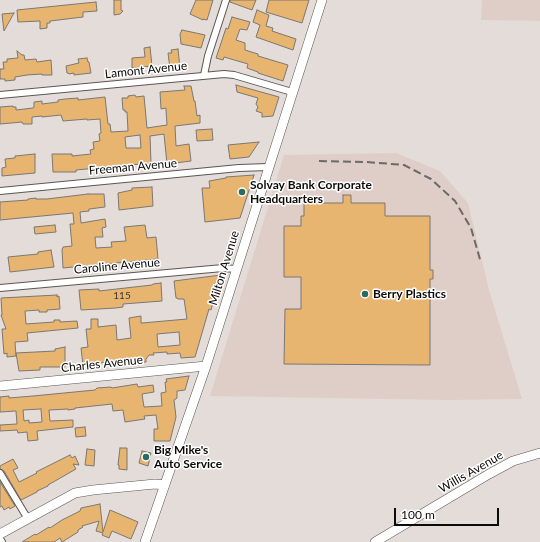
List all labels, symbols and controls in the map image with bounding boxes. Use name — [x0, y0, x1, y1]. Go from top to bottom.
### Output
street label: Lamont Avenue — [104, 59, 188, 81]
street label: Freeman Avenue — [88, 156, 178, 178]
place label: Solvay Bank Corporate Headquarters — [250, 178, 372, 206]
marker: Solvay Bank Corporate Headquarters — [237, 187, 247, 197]
street label: Milton Avenue — [206, 229, 242, 307]
street label: Caroline Avenue — [73, 255, 161, 277]
place label: Berry Plastics — [373, 287, 446, 301]
marker: Berry Plastics — [360, 289, 370, 299]
house number: 115 — [113, 290, 131, 302]
street label: Charles Avenue — [60, 353, 144, 375]
place label: Big Mike's Auto Service — [154, 443, 222, 471]
street label: Willis Avenue — [436, 448, 506, 496]
marker: Big Mike's Auto Service — [141, 452, 151, 462]
scale bar — [396, 500, 501, 526]
text: 100 m — [401, 507, 435, 522]

